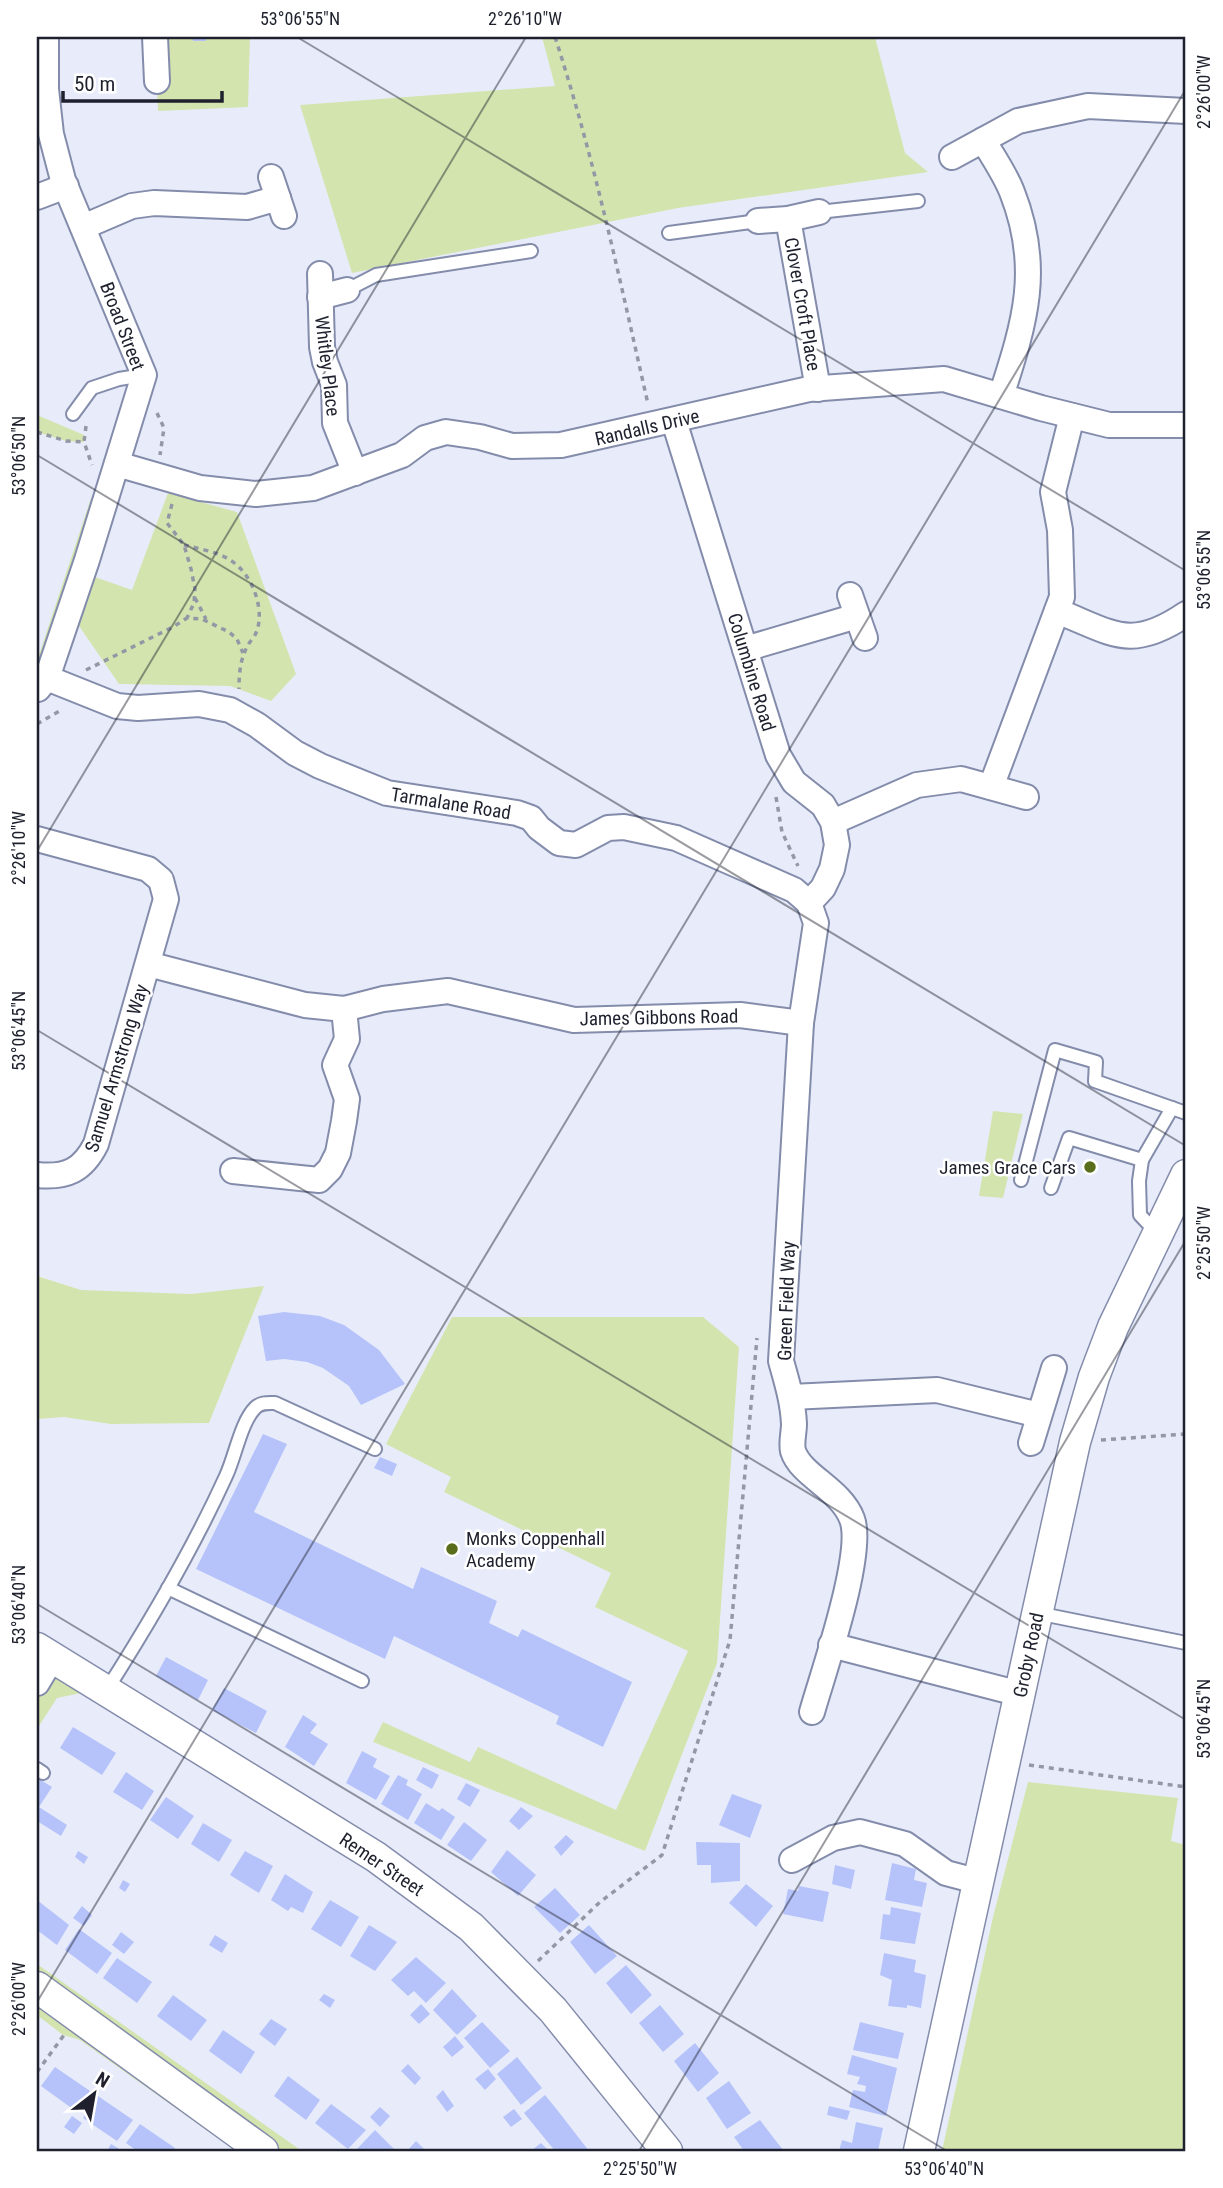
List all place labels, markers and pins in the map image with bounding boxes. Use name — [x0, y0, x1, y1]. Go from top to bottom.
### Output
place label: James Grace Cars — [939, 1156, 1076, 1179]
marker: James Grace Cars — [1082, 1159, 1098, 1175]
place label: Monks Coppenhall Academy — [466, 1527, 605, 1572]
marker: Monks Coppenhall Academy — [444, 1541, 460, 1557]

